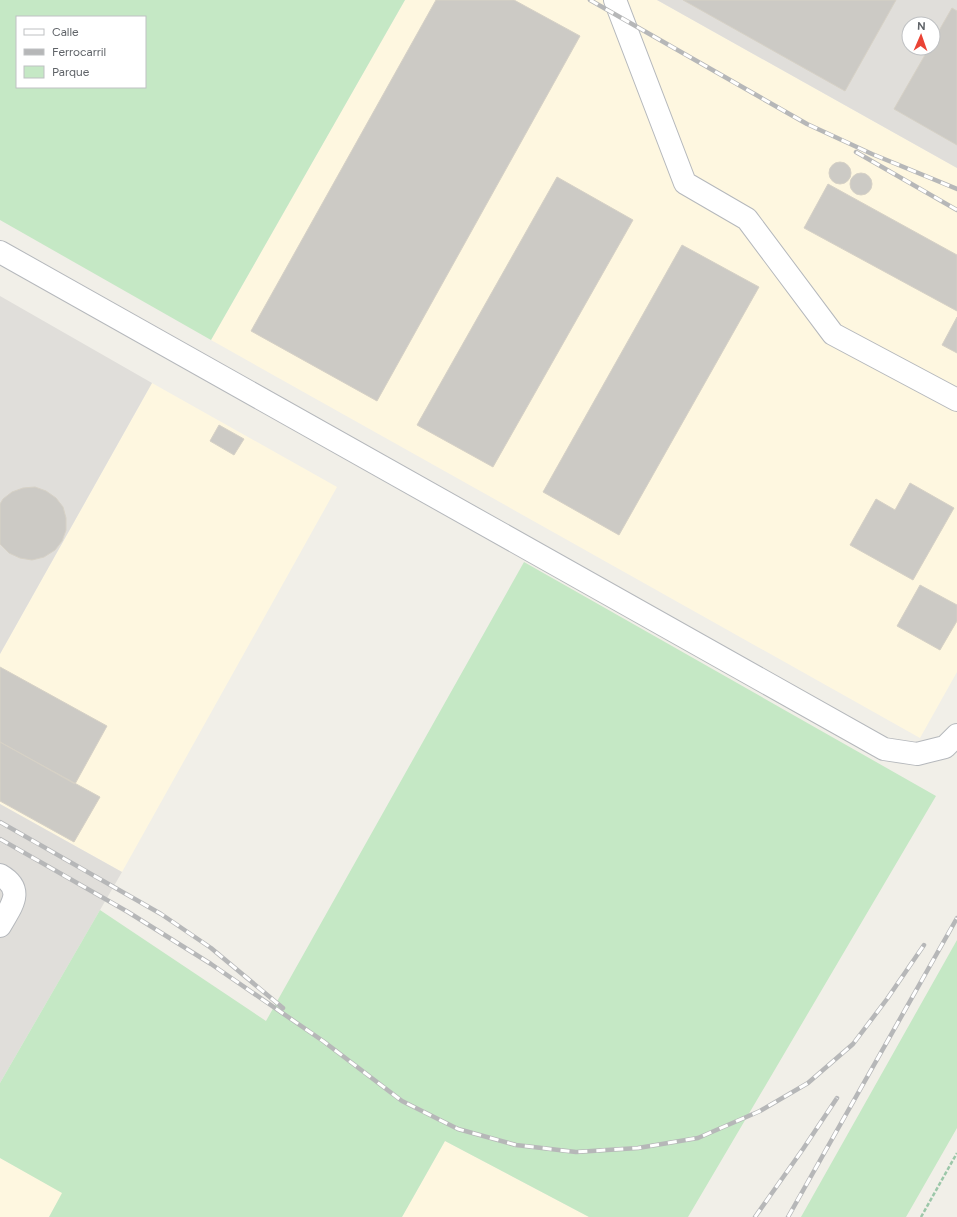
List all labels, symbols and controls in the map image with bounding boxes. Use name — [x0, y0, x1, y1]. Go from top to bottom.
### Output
legend — [16, 16, 146, 88]
north arrow — [901, 16, 941, 56]
text: N — [917, 20, 926, 33]
text: Calle — [52, 25, 79, 39]
text: Ferrocarril — [52, 45, 106, 59]
text: Parque — [52, 65, 90, 79]

